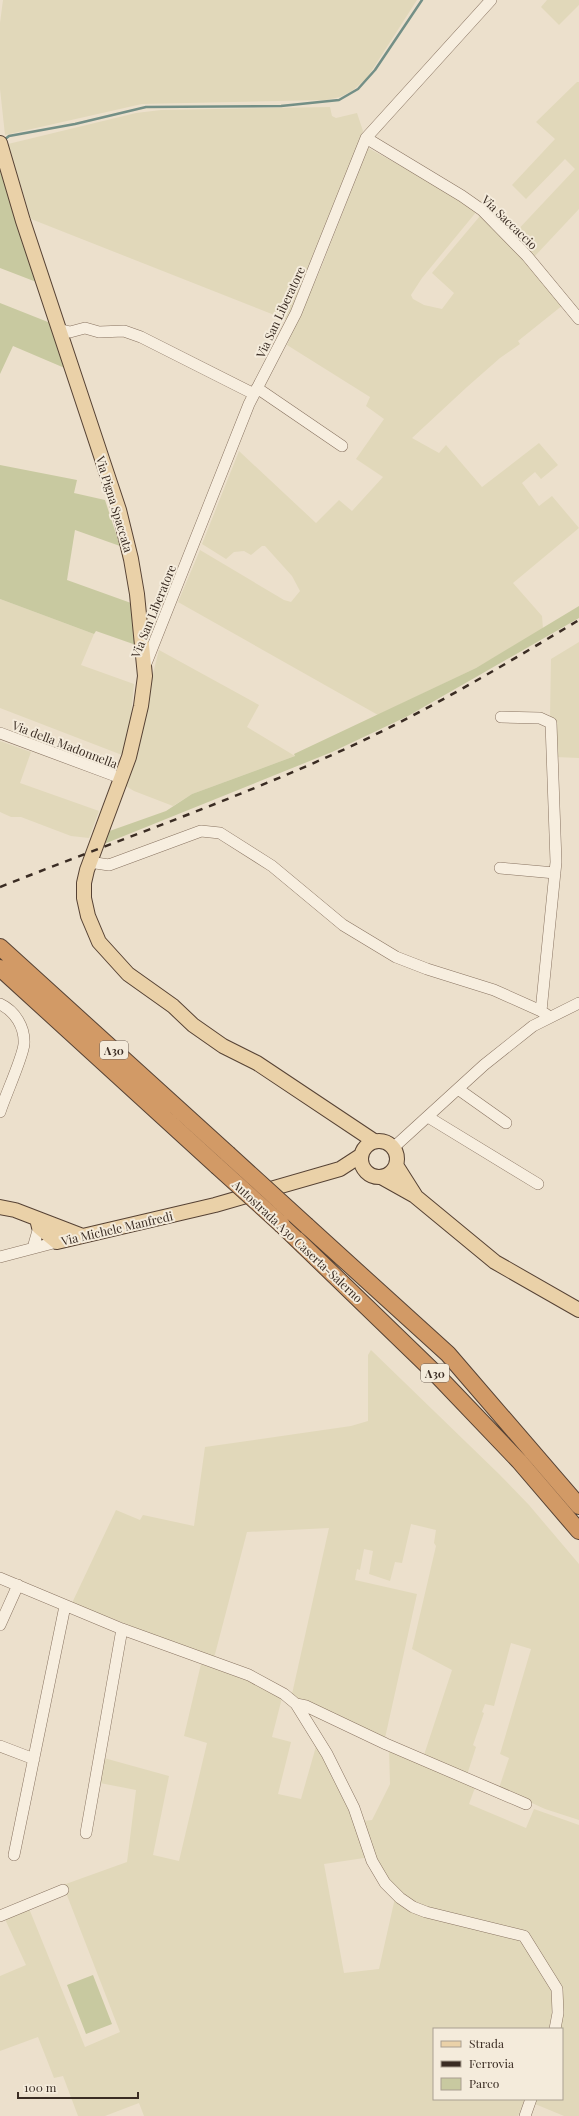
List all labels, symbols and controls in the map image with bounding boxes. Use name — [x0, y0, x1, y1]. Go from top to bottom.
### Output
street label: Via Saccaccio — [478, 191, 542, 253]
street label: Via San Liberatore — [251, 264, 308, 361]
street label: Via Pigna Spaccata — [92, 453, 137, 554]
street label: Via San Liberatore — [127, 562, 179, 661]
street label: Via della Madonnella — [9, 716, 120, 771]
road number: A30 — [100, 1041, 128, 1059]
street label: Autostrada A30 Caserta-Salerno — [229, 1176, 367, 1306]
street label: Via Michele Manfredi — [59, 1207, 175, 1249]
road number: A30 — [421, 1364, 449, 1382]
legend — [433, 2028, 563, 2100]
text: Strada — [469, 2035, 504, 2051]
text: Ferrovia — [469, 2055, 514, 2071]
scale bar — [18, 2074, 138, 2100]
text: Parco — [469, 2075, 500, 2091]
text: 100 m — [24, 2079, 57, 2095]

